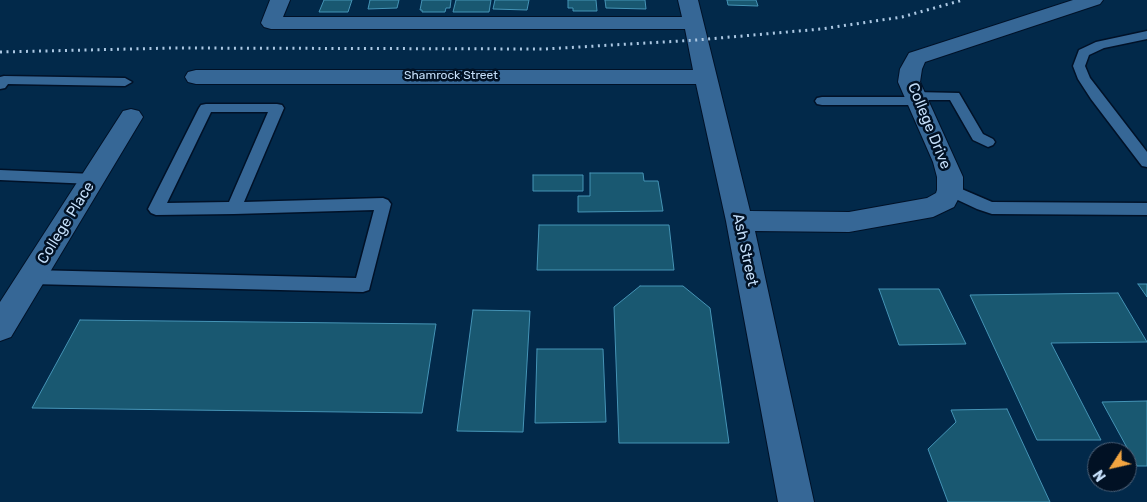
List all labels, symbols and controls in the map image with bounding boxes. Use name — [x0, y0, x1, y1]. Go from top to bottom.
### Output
street label: Shamrock Street — [404, 69, 498, 83]
street label: College Drive — [904, 80, 954, 172]
street label: College Place — [34, 179, 98, 267]
street label: Ash Street — [729, 212, 761, 288]
north arrow — [1087, 442, 1137, 492]
text: N — [1090, 466, 1110, 484]

